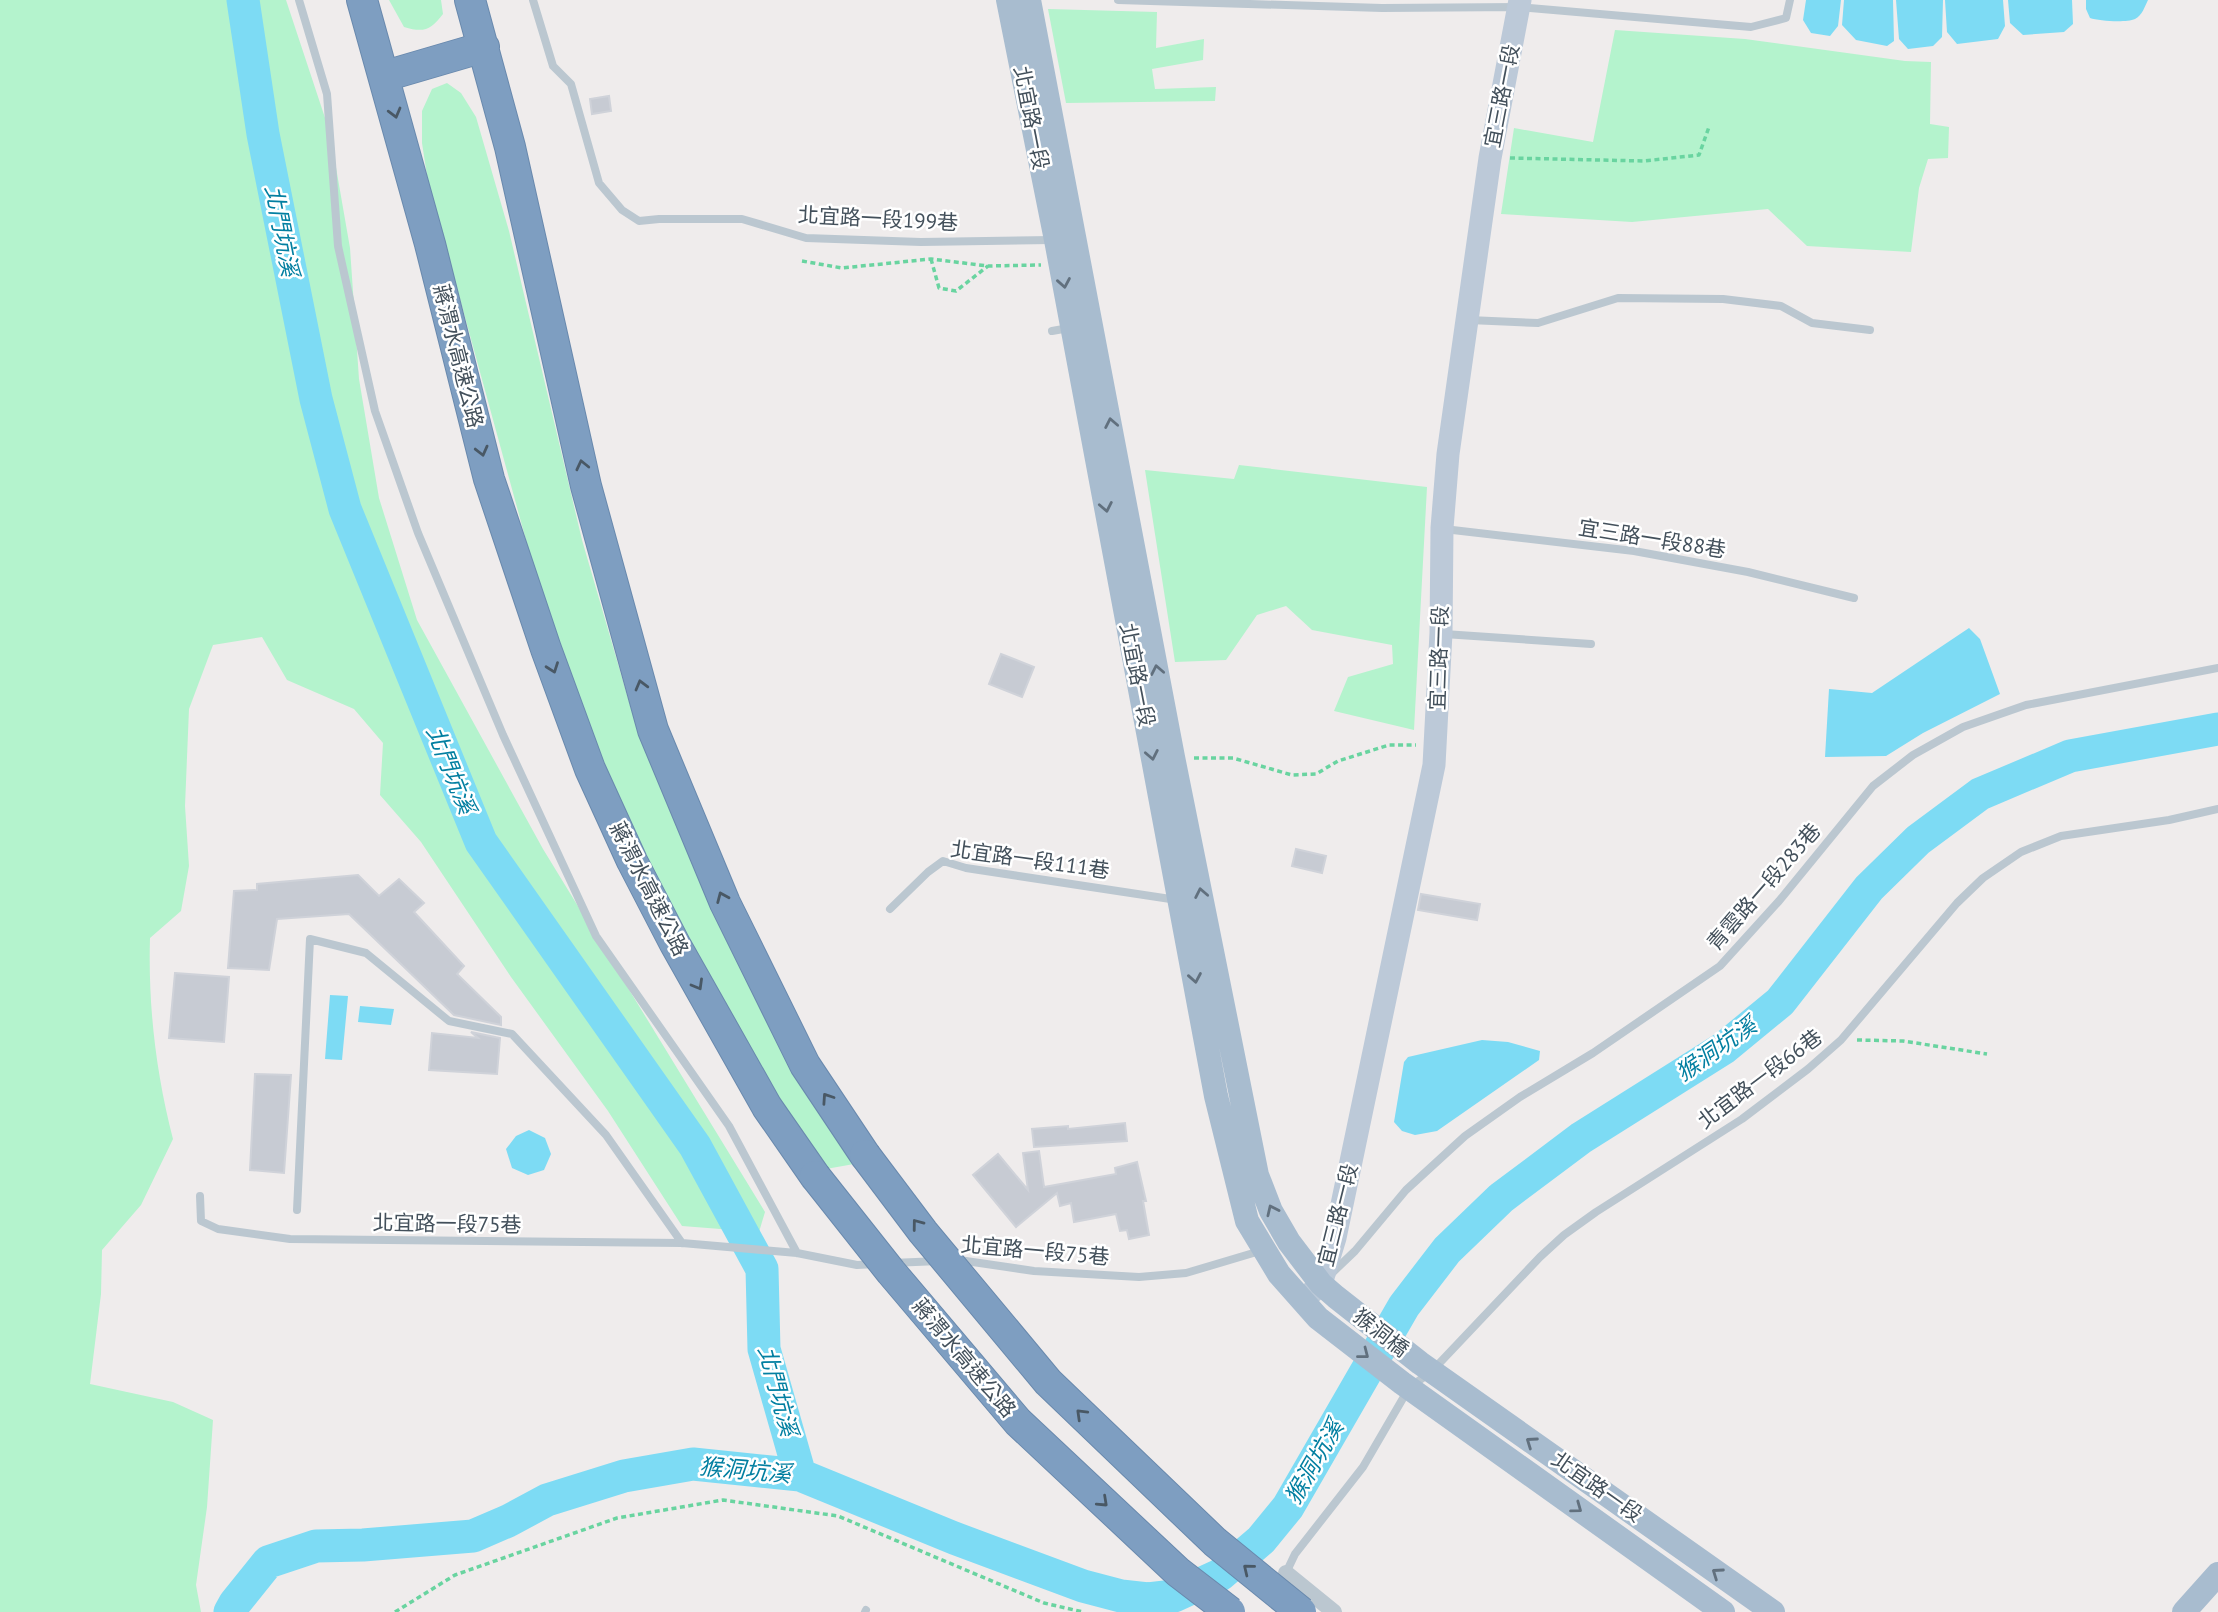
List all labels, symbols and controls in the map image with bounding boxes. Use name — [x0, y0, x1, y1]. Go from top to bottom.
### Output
street label: 宜三路一段 — [1478, 42, 1525, 150]
street label: 北宜路一段 — [1008, 64, 1055, 172]
one-way arrow — [387, 106, 401, 118]
water label: 北門坑溪 — [259, 183, 306, 282]
street label: 北宜路一段199巷 — [797, 201, 959, 236]
one-way arrow — [1056, 277, 1071, 289]
street label: 蔣渭水高速公路 — [428, 281, 489, 430]
one-way arrow — [1104, 417, 1119, 429]
one-way arrow — [474, 445, 488, 457]
one-way arrow — [575, 459, 590, 471]
one-way arrow — [1097, 501, 1112, 513]
street label: 宜三路一段88巷 — [1576, 514, 1728, 563]
street label: 宜三路一段 — [1423, 605, 1454, 711]
street label: 北宜路一段 — [1114, 621, 1161, 729]
one-way arrow — [544, 661, 558, 673]
one-way arrow — [1150, 664, 1165, 676]
one-way arrow — [634, 679, 649, 691]
water label: 北門坑溪 — [421, 722, 483, 821]
one-way arrow — [1144, 749, 1159, 761]
street label: 蔣渭水高速公路 — [604, 817, 695, 960]
street label: 青雲路一段283巷 — [1701, 817, 1826, 956]
street label: 北宜路一段111巷 — [949, 835, 1111, 884]
one-way arrow — [1194, 887, 1209, 899]
one-way arrow — [717, 891, 731, 903]
one-way arrow — [1187, 972, 1202, 984]
one-way arrow — [690, 978, 703, 991]
water label: 猴洞坑溪 — [1670, 1009, 1764, 1087]
street label: 北宜路一段66巷 — [1692, 1023, 1827, 1134]
one-way arrow — [823, 1093, 836, 1106]
street label: 宜三路一段 — [1312, 1161, 1363, 1269]
one-way arrow — [1266, 1205, 1280, 1217]
street label: 北宜路一段75巷 — [372, 1209, 522, 1238]
one-way arrow — [912, 1219, 925, 1232]
street label: 北宜路一段75巷 — [960, 1231, 1110, 1270]
street label: 蔣渭水高速公路 — [907, 1293, 1022, 1423]
street label: 猴洞橋 — [1348, 1303, 1414, 1363]
water label: 北門坑溪 — [753, 1343, 805, 1442]
one-way arrow — [1356, 1345, 1368, 1358]
one-way arrow — [1077, 1410, 1090, 1423]
water label: 猴洞坑溪 — [1278, 1412, 1351, 1509]
one-way arrow — [1526, 1438, 1539, 1450]
street label: 北宜路一段 — [1547, 1445, 1648, 1528]
water label: 猴洞坑溪 — [698, 1451, 795, 1488]
one-way arrow — [1095, 1493, 1108, 1506]
one-way arrow — [1570, 1500, 1582, 1513]
one-way arrow — [1243, 1565, 1256, 1577]
one-way arrow — [1712, 1569, 1725, 1581]

